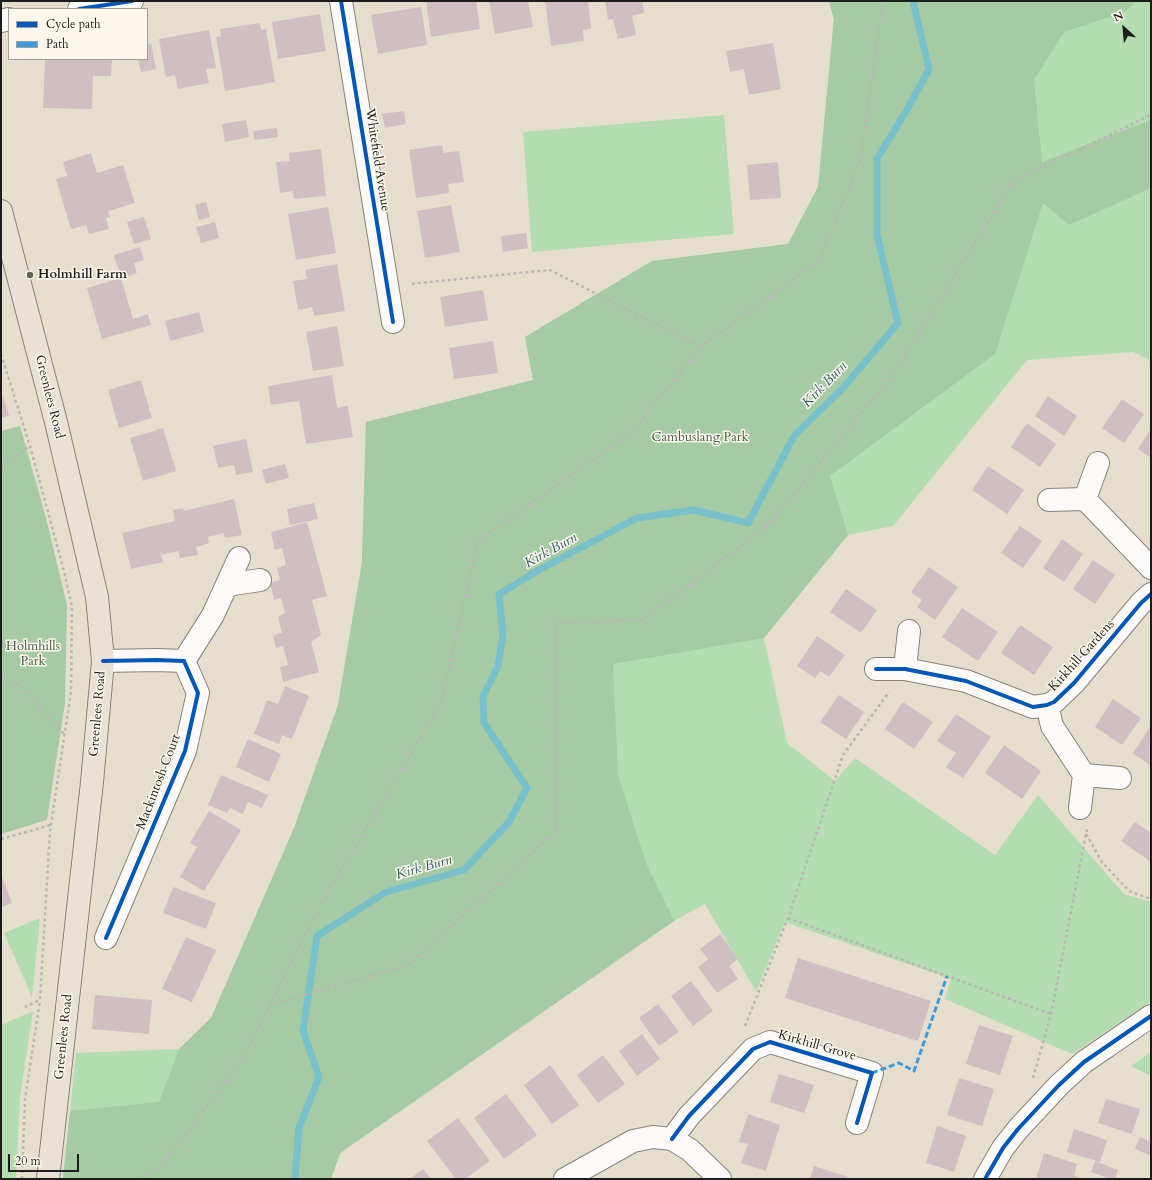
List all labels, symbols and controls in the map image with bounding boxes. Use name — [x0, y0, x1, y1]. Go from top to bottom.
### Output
legend — [8, 8, 148, 60]
north arrow — [1104, 8, 1144, 48]
text: N — [1111, 8, 1126, 26]
text: Cycle path — [46, 16, 101, 32]
text: Path — [46, 36, 69, 52]
street label: Whitefield Avenue — [361, 107, 393, 213]
place label: Holmhill Farm — [38, 267, 127, 283]
marker: Holmhill Farm — [25, 270, 35, 280]
street label: Greenlees Road — [31, 354, 67, 440]
water label: Kirk Burn — [799, 359, 851, 411]
park label: Cambuslang Park — [651, 430, 749, 446]
water label: Kirk Burn — [522, 530, 580, 572]
street label: Kirkhill Gardens — [1046, 617, 1118, 695]
park label: Holmhills Park — [6, 639, 60, 670]
street label: Greenlees Road — [86, 671, 110, 757]
street label: Mackintosh Court — [134, 732, 184, 832]
water label: Kirk Burn — [394, 852, 454, 884]
street label: Greenlees Road — [52, 994, 76, 1080]
street label: Kirkhill Grove — [776, 1027, 858, 1065]
scale bar — [10, 1146, 81, 1172]
text: 20 m — [15, 1153, 41, 1169]

